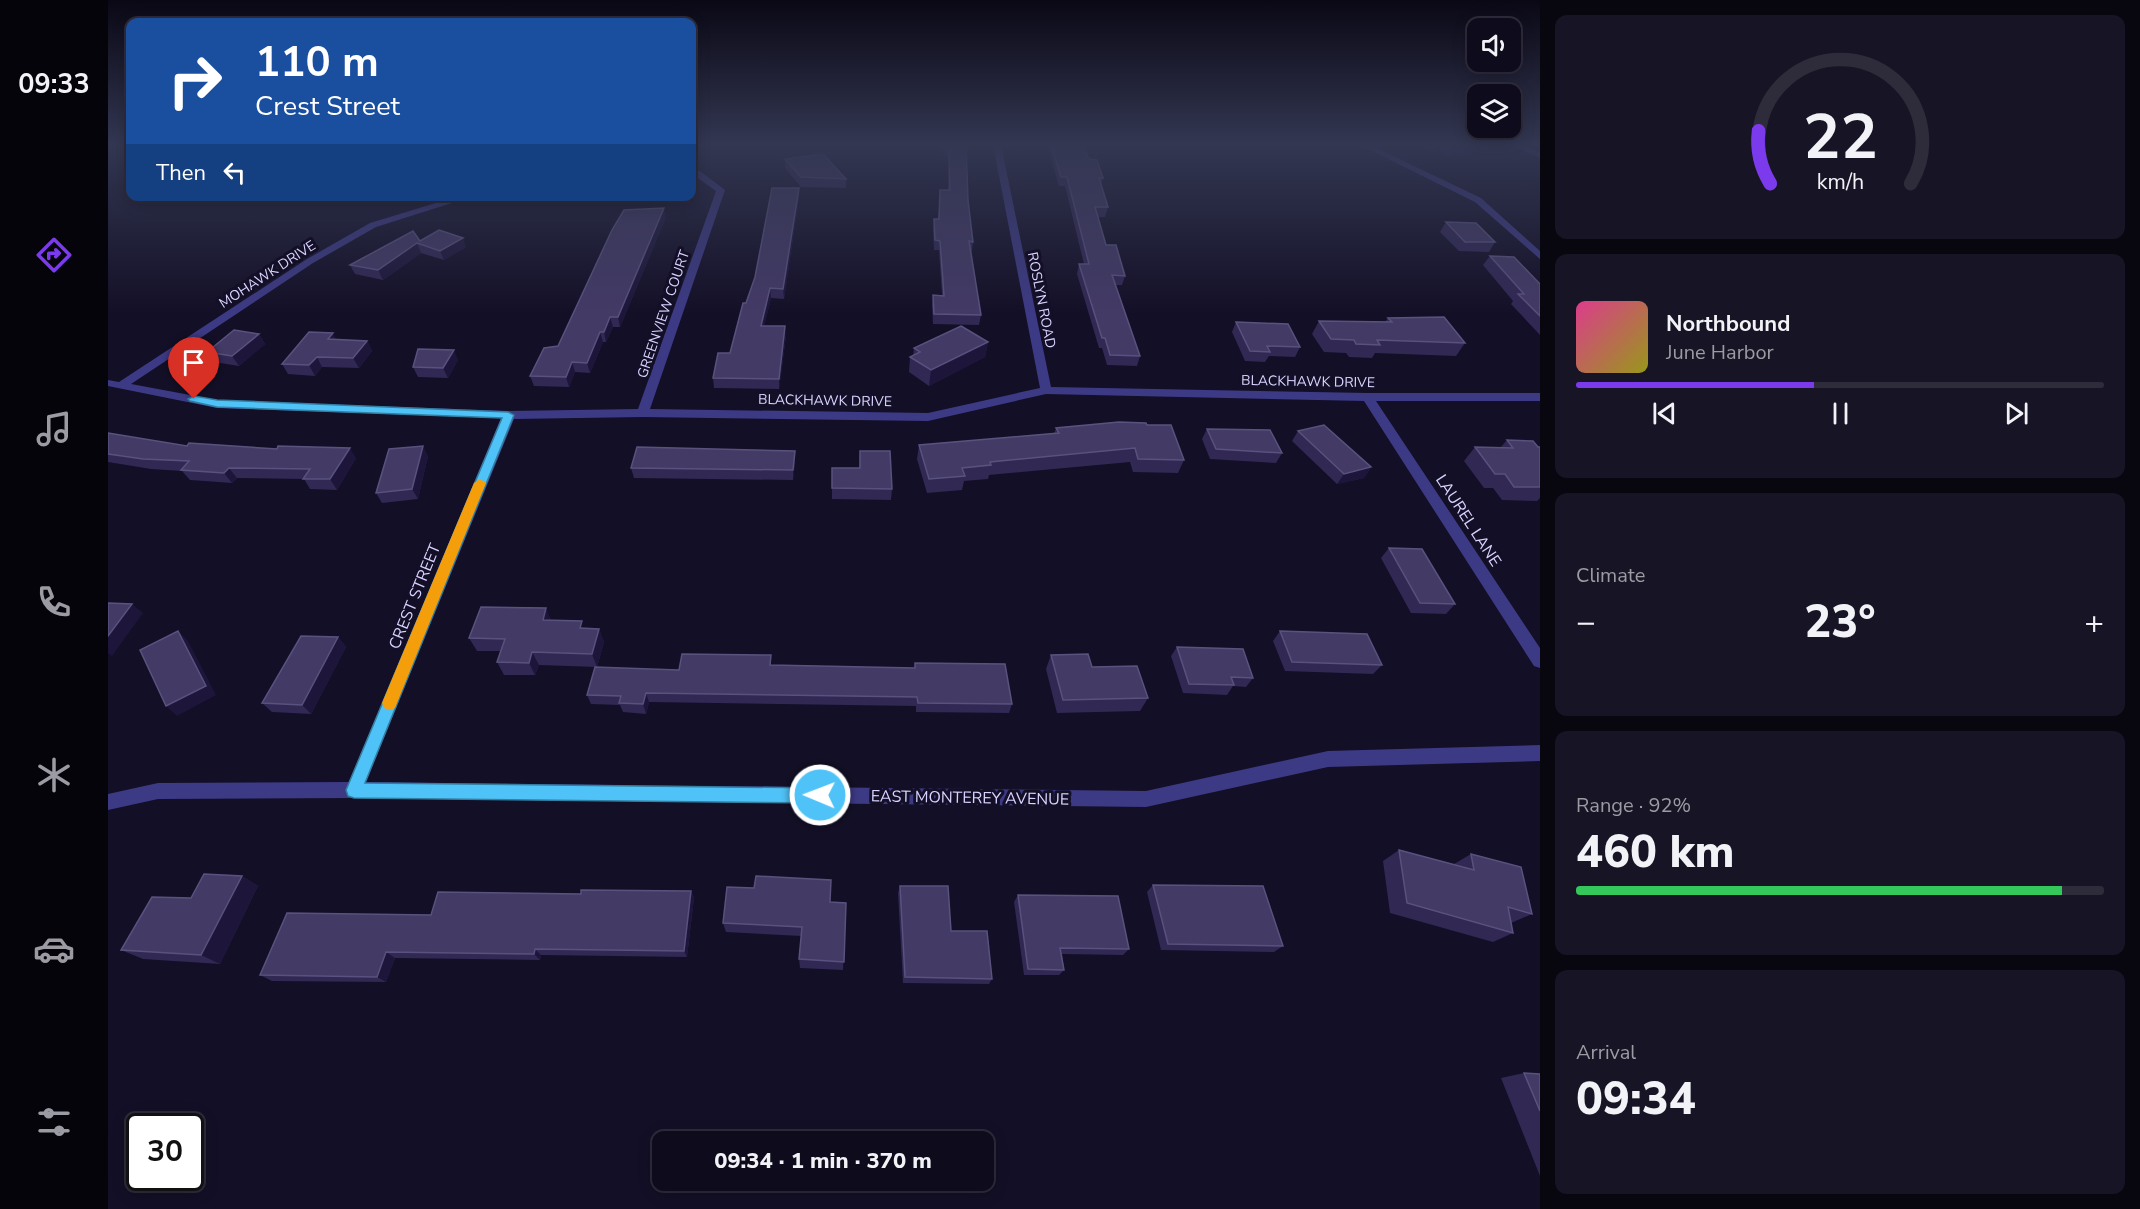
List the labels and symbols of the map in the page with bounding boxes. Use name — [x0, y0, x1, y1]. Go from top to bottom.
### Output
street label: MOHAWK DRIVE — [215, 236, 319, 313]
street label: GREENVIEW COURT — [633, 247, 694, 381]
street label: ROSLYN ROAD — [1023, 250, 1060, 350]
pin — [168, 337, 219, 399]
street label: BLACKHAWK DRIVE — [1241, 371, 1375, 392]
street label: BLACKHAWK DRIVE — [758, 390, 892, 411]
street label: LAUREL LANE — [1430, 470, 1506, 571]
street label: CREST STREET — [384, 540, 446, 652]
position arrow — [788, 763, 852, 827]
street label: EAST MONTEREY AVENUE — [871, 785, 1069, 811]
speed limit sign: 30 — [126, 1113, 204, 1191]

